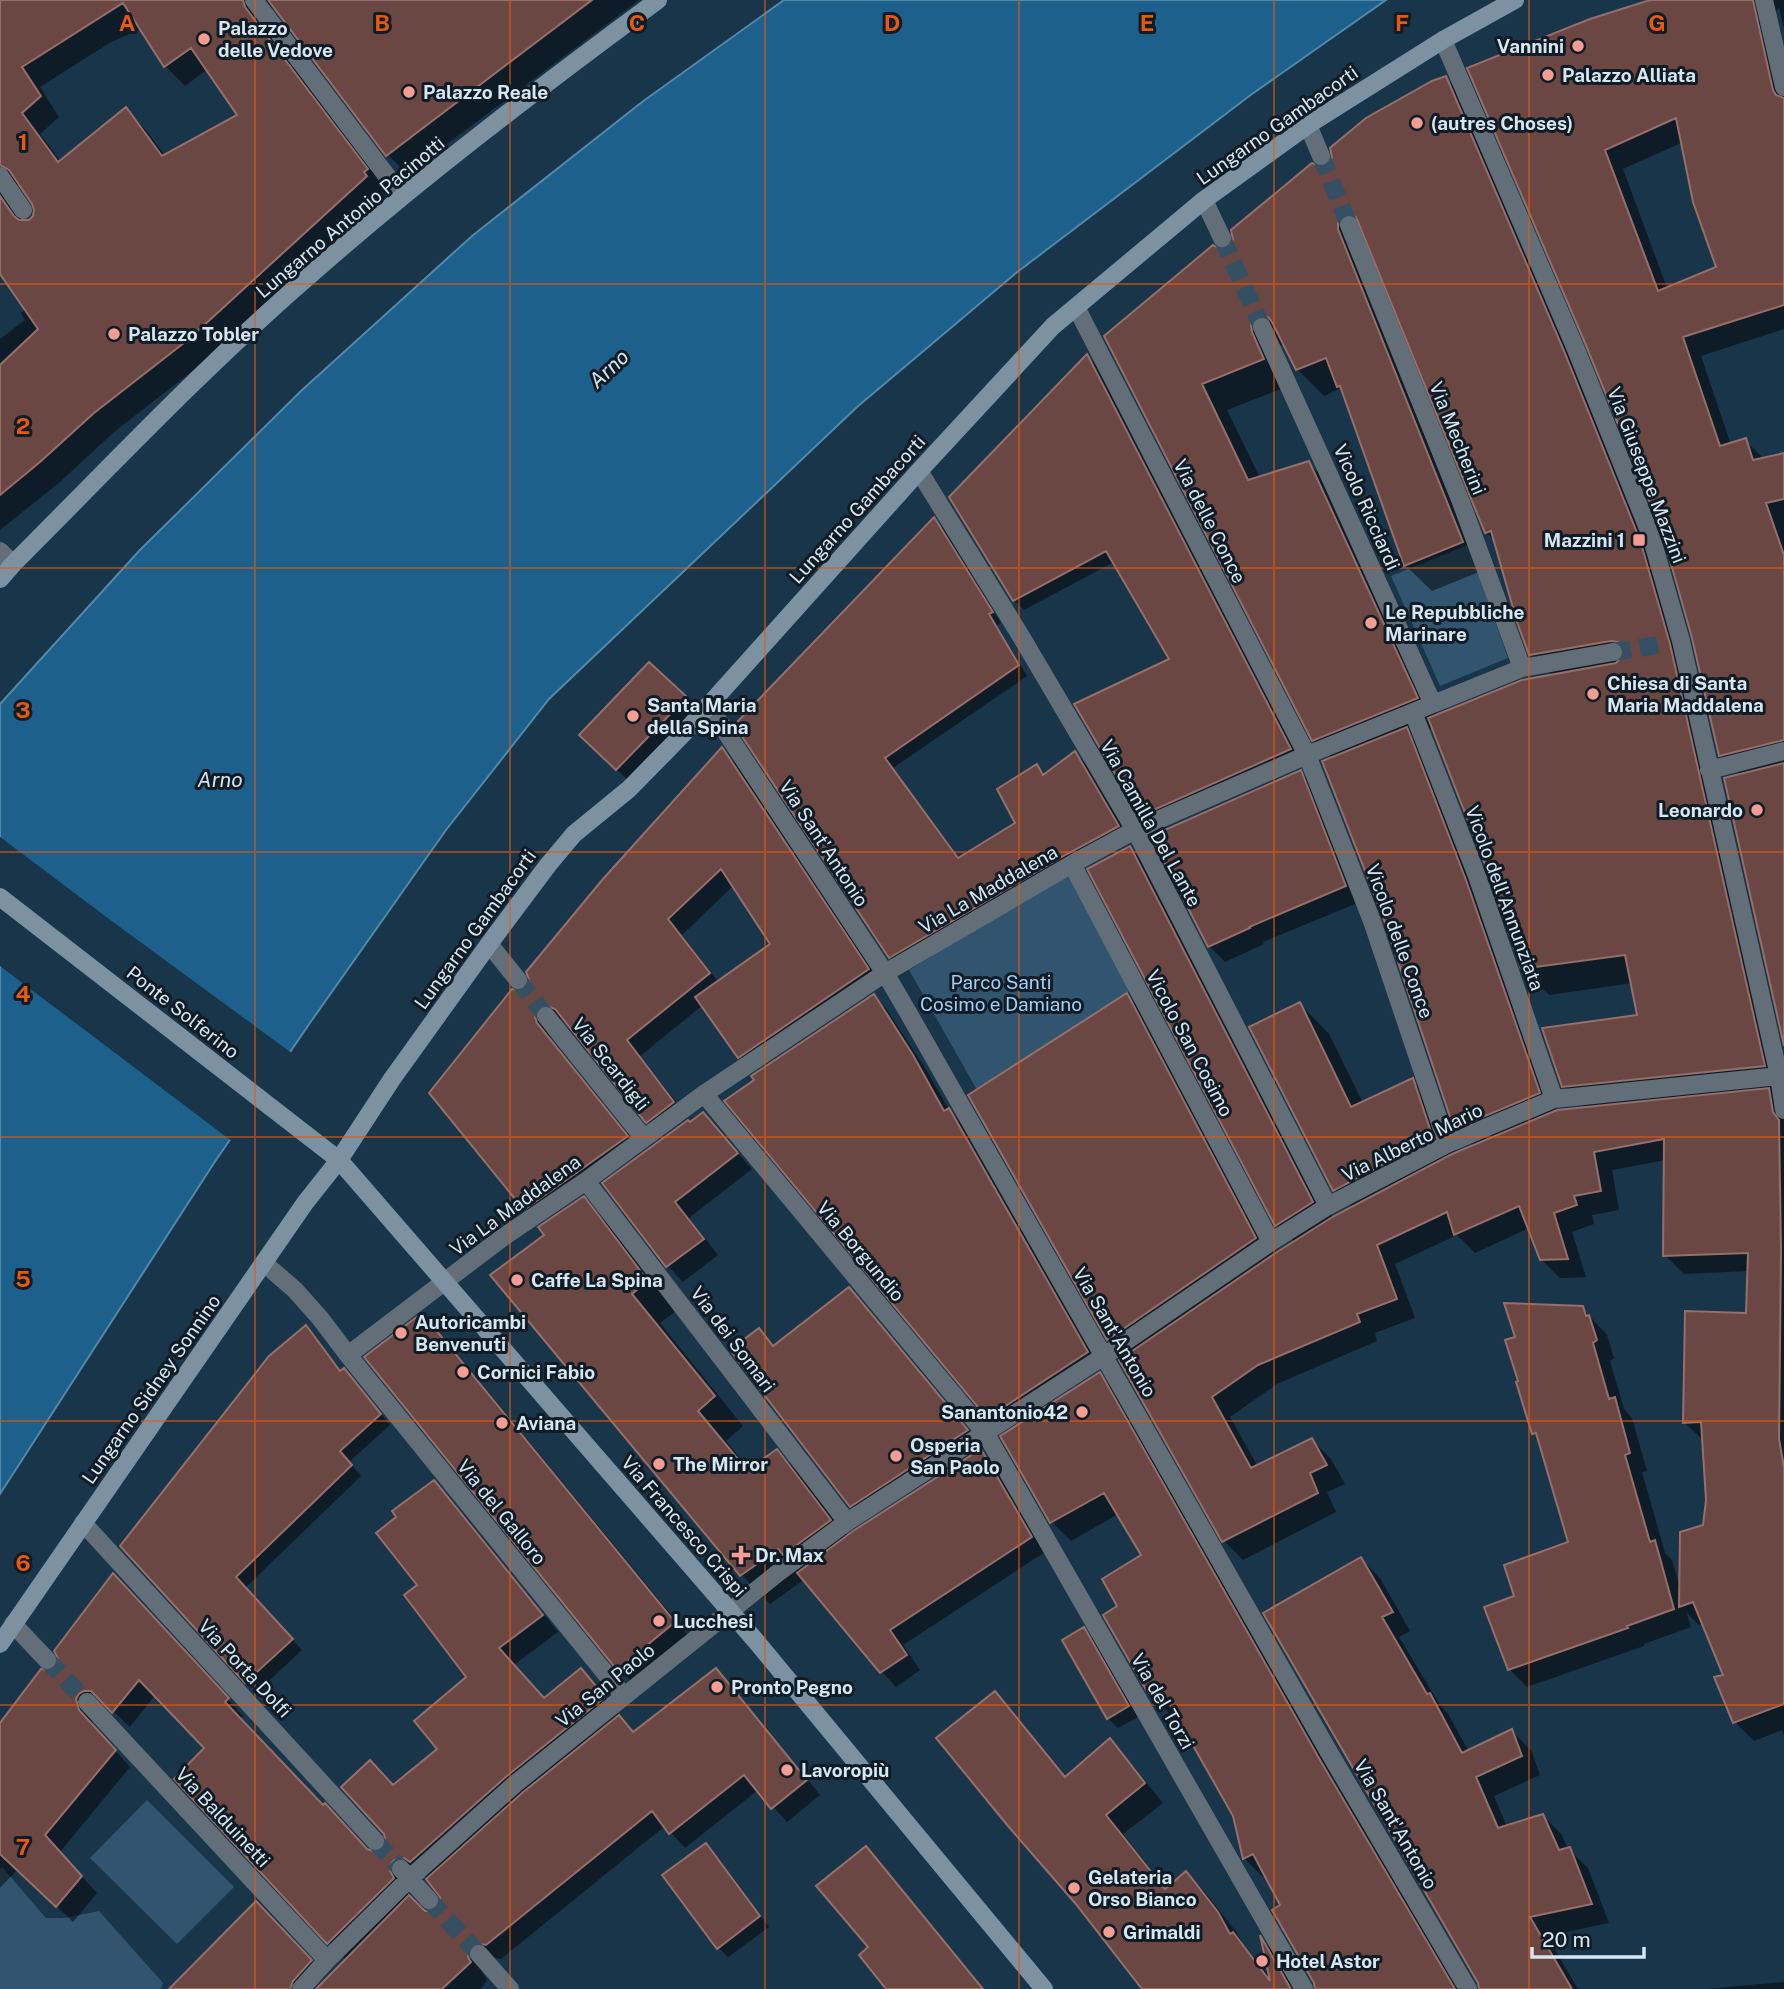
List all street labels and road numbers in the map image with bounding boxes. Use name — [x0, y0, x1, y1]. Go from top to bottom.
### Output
street label: Lungarno Gambacorti — [1192, 61, 1362, 189]
street label: Lungarno Antonio Pacinotti — [251, 132, 449, 302]
street label: Via Mecherini — [1425, 378, 1491, 498]
street label: Via Giuseppe Mazzini — [1603, 384, 1691, 566]
street label: Lungarno Gambacorti — [785, 430, 929, 588]
street label: Vicolo Ricciardi — [1329, 441, 1405, 573]
street label: Via delle Conce — [1169, 455, 1251, 587]
street label: Via Camilla Del Lante — [1096, 736, 1206, 910]
street label: Via Sant'Antonio — [775, 776, 873, 910]
street label: Vicolo dell'Annunziata — [1461, 803, 1549, 993]
street label: Via La Maddalena — [915, 840, 1061, 938]
street label: Lungarno Gambacorti — [410, 845, 540, 1013]
street label: Vicolo delle Conce — [1362, 861, 1438, 1021]
street label: Ponte Solferino — [122, 961, 244, 1063]
street label: Vicolo San Cosimo — [1142, 966, 1238, 1120]
street label: Via Scardigli — [568, 1013, 654, 1115]
street label: Via Alberto Mario — [1338, 1098, 1486, 1186]
street label: Via La Maddalena — [445, 1150, 585, 1260]
street label: Via Borgundio — [813, 1196, 909, 1306]
street label: Via Sant'Antonio — [1069, 1263, 1161, 1401]
street label: Via dei Somari — [686, 1282, 780, 1396]
street label: Lungarno Sidney Sonnino — [77, 1290, 225, 1488]
street label: Via Francesco Crispi — [617, 1451, 751, 1601]
street label: Via del Galloro — [453, 1455, 551, 1569]
street label: Via Porta Dolfi — [194, 1614, 296, 1722]
street label: Via San Paolo — [551, 1639, 659, 1731]
street label: Via del Torzi — [1127, 1649, 1199, 1753]
street label: Via Sant'Antonio — [1350, 1755, 1442, 1893]
street label: Via Balduinetti — [171, 1763, 275, 1871]

